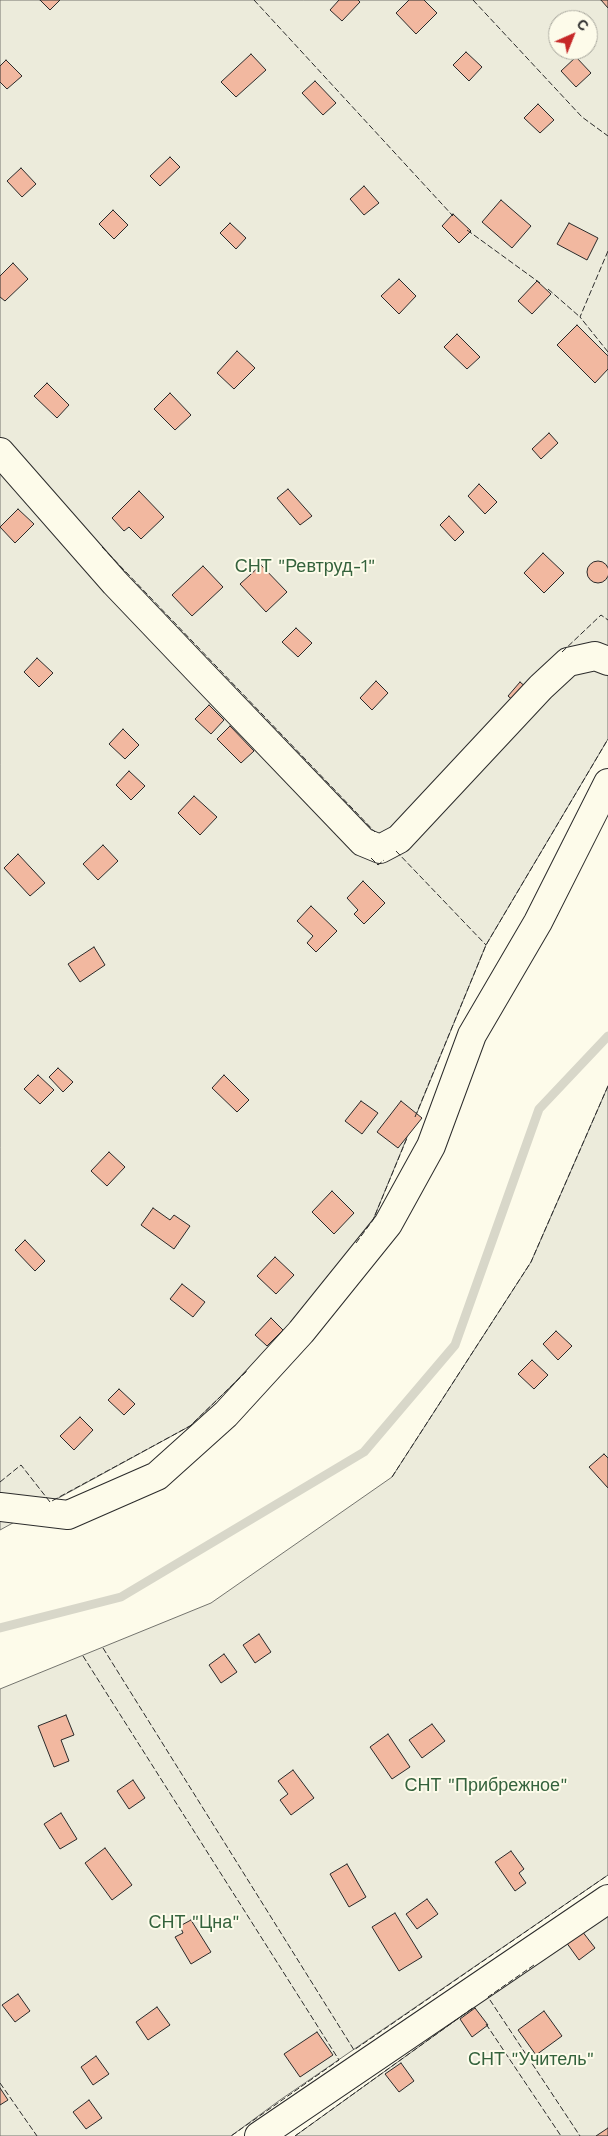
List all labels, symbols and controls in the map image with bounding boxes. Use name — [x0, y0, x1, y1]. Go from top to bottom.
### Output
north arrow — [548, 10, 598, 60]
text: С — [574, 16, 592, 34]
park label: СНТ "Ревтруд-1" — [235, 556, 375, 578]
park label: СНТ "Прибрежное" — [405, 1775, 567, 1797]
park label: СНТ "Цна" — [149, 1912, 239, 1934]
park label: СНТ "Учитель" — [468, 2049, 594, 2071]

